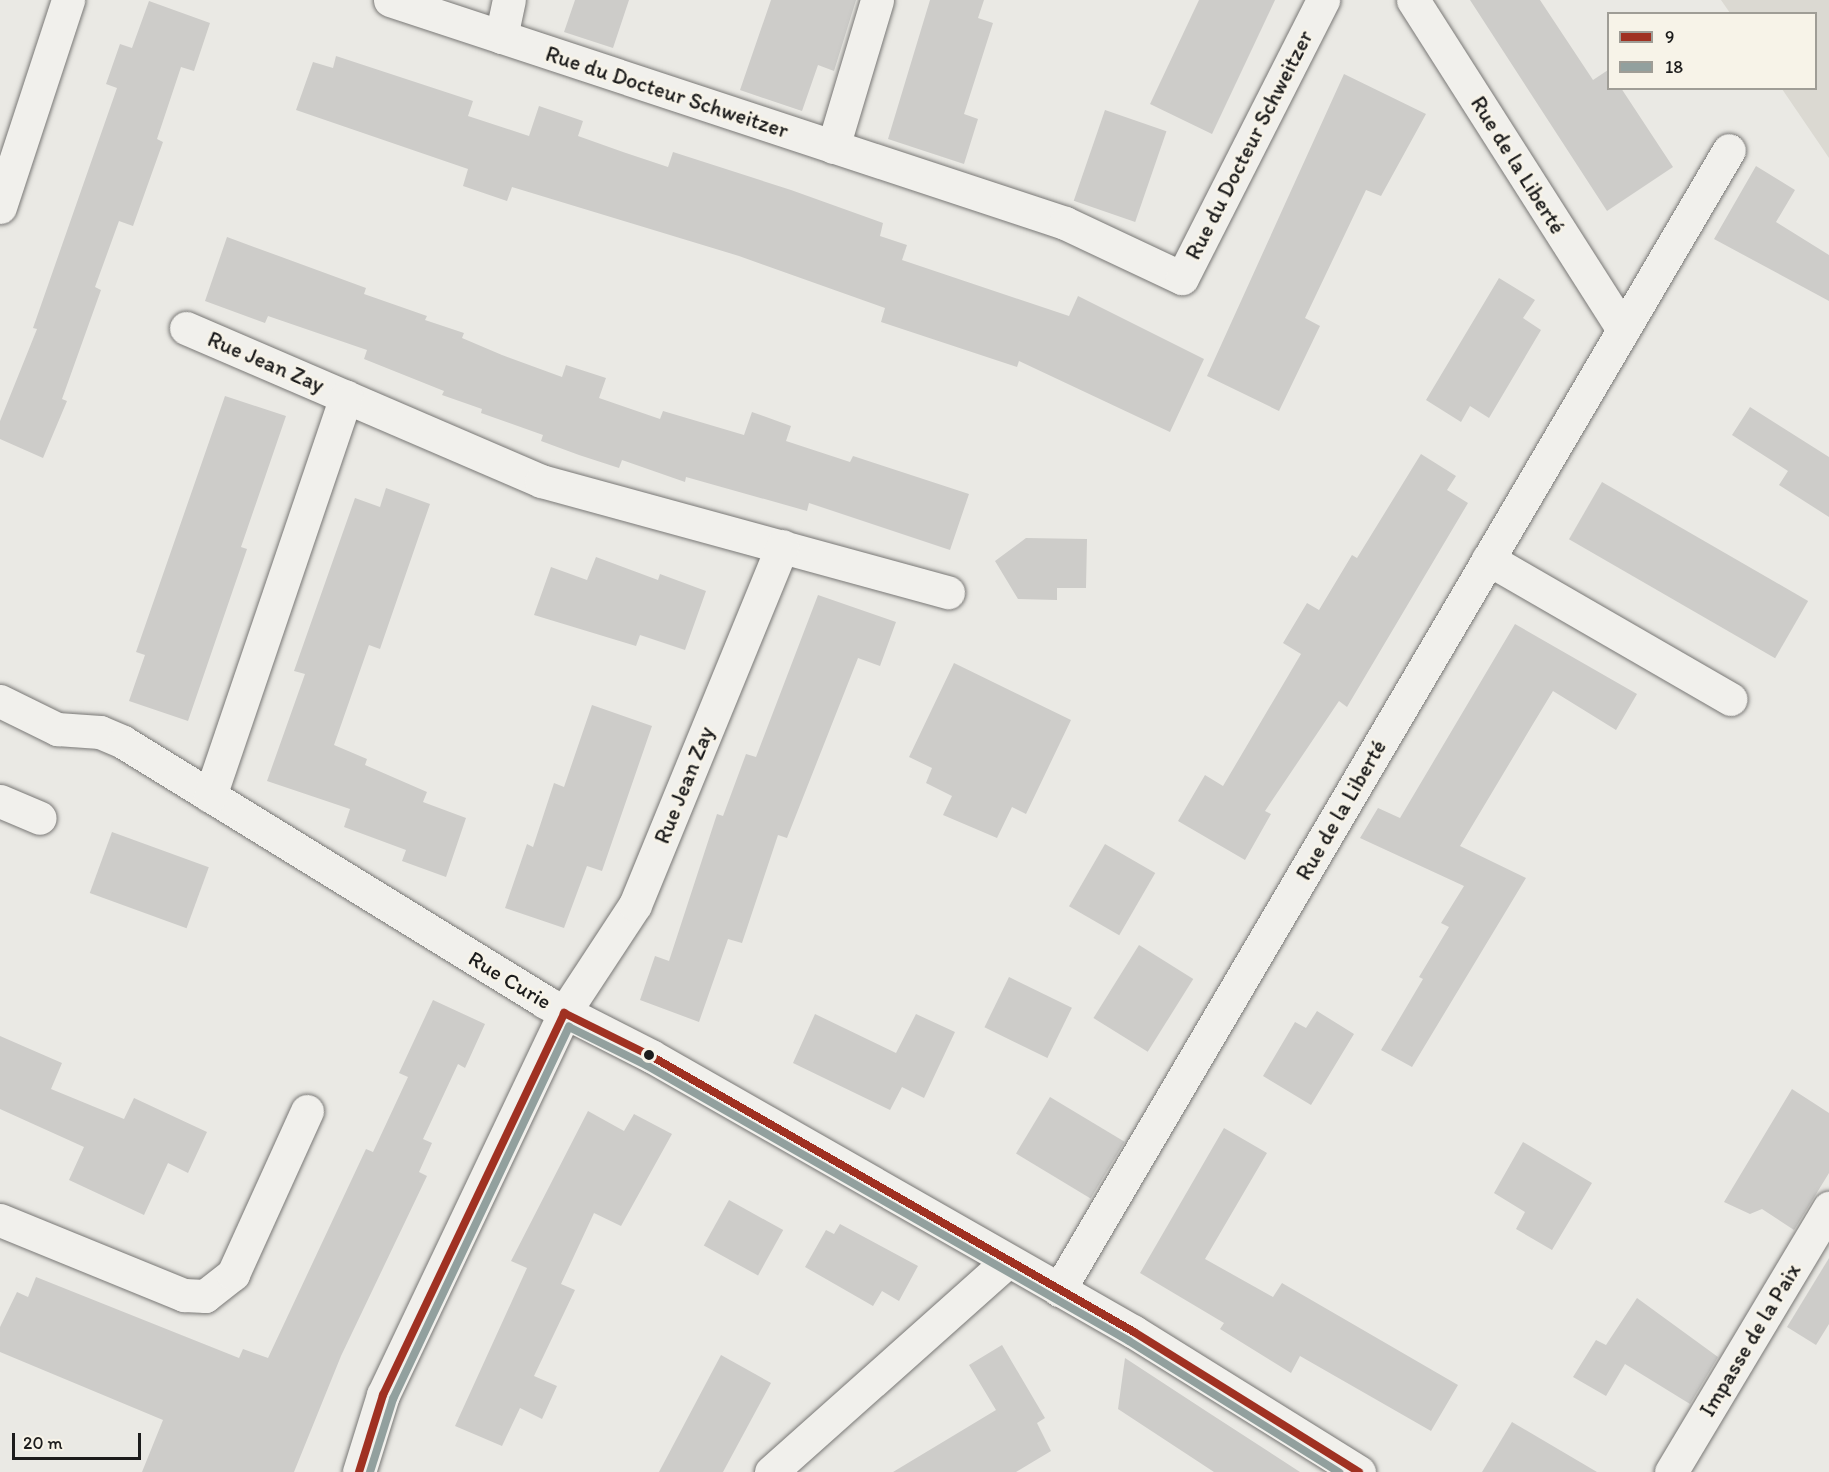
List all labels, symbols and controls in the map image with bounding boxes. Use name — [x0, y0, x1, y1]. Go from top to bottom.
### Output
legend — [1607, 12, 1817, 90]
street label: Rue du Docteur Schweitzer — [1180, 26, 1318, 264]
text: 9 — [1665, 26, 1674, 48]
street label: Rue du Docteur Schweitzer — [542, 40, 792, 144]
text: 18 — [1665, 56, 1683, 78]
street label: Rue de la Liberté — [1465, 92, 1571, 238]
street label: Rue Jean Zay — [204, 326, 328, 398]
street label: Rue Jean Zay — [648, 722, 720, 848]
street label: Rue de la Liberté — [1290, 736, 1392, 884]
street label: Rue Curie — [464, 945, 556, 1015]
unlabelled marker — [643, 1049, 655, 1061]
street label: Impasse de la Paix — [1694, 1259, 1806, 1421]
scale bar — [15, 1421, 144, 1459]
text: 20 m — [23, 1432, 63, 1454]

